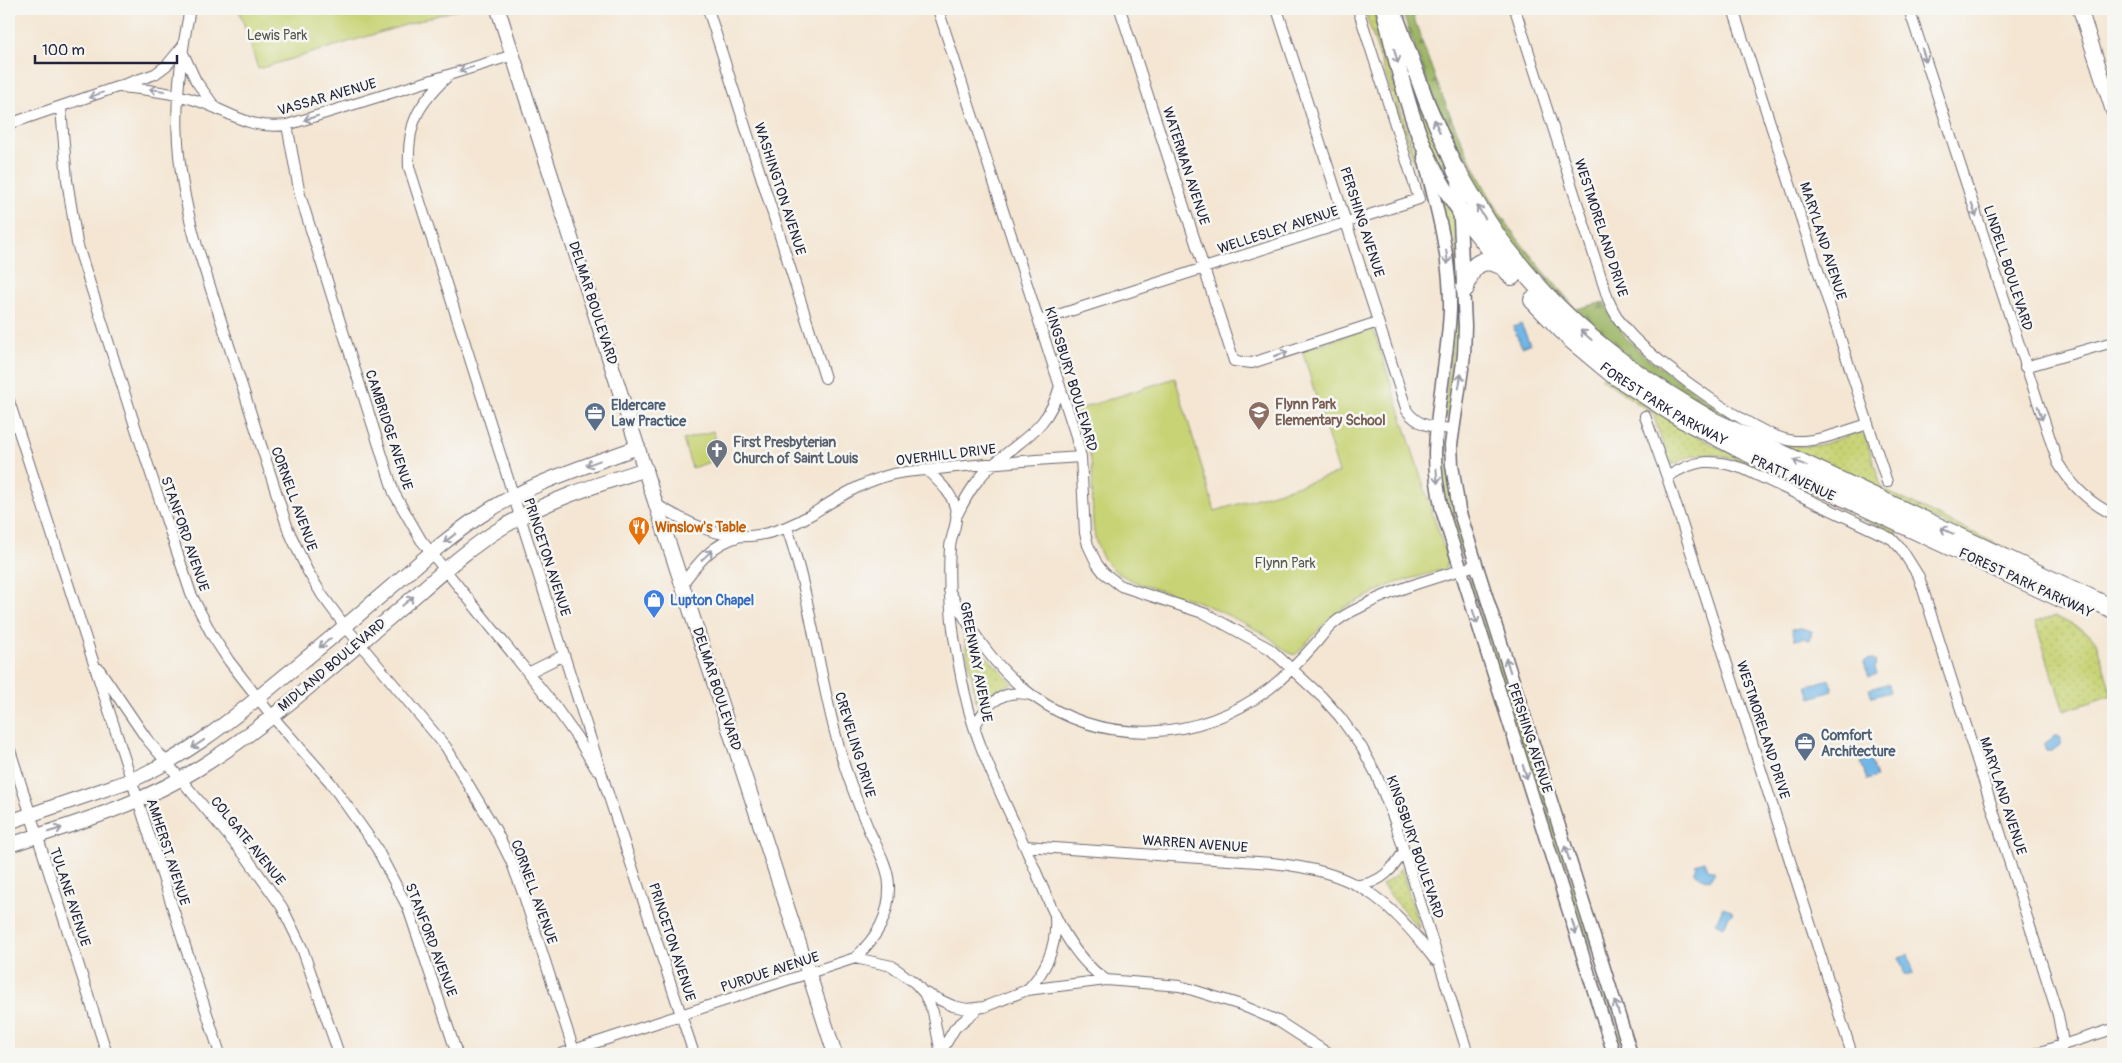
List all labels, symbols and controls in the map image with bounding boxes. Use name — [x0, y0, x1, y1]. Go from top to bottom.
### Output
park label: Lewis Park — [247, 27, 307, 44]
scale bar — [35, 32, 178, 64]
text: 100 m — [42, 41, 85, 60]
one-way arrow — [1920, 47, 1930, 63]
one-way arrow — [1392, 48, 1401, 64]
one-way arrow — [459, 65, 475, 75]
street label: VASSAR AVENUE — [276, 75, 378, 119]
one-way arrow — [149, 85, 165, 95]
one-way arrow — [88, 91, 104, 100]
street label: WATERMAN AVENUE — [1159, 105, 1213, 227]
one-way arrow — [304, 113, 320, 123]
one-way arrow — [1431, 119, 1441, 134]
street label: WASHINGTON AVENUE — [751, 121, 809, 257]
street label: WESTMORELAND DRIVE — [1571, 157, 1631, 299]
street label: PERSHING AVENUE — [1336, 165, 1388, 279]
street label: MARYLAND AVENUE — [1796, 180, 1850, 302]
one-way arrow — [1970, 201, 1980, 217]
street label: WELLESLEY AVENUE — [1215, 202, 1341, 258]
street label: LINDELL BOULEVARD — [1980, 203, 2036, 333]
one-way arrow — [1476, 205, 1486, 219]
street label: DELMAR BOULEVARD — [565, 239, 621, 367]
one-way arrow — [1442, 249, 1452, 265]
street label: KINGSBURY BOULEVARD — [1041, 305, 1101, 454]
one-way arrow — [1580, 329, 1593, 341]
one-way arrow — [1272, 348, 1288, 358]
street label: FOREST PARK PARKWAY — [1596, 358, 1730, 449]
street label: CAMBRIDGE AVENUE — [362, 368, 416, 492]
one-way arrow — [1456, 373, 1466, 389]
place label: Flynn Park Elementary School — [1275, 396, 1386, 429]
place label: Eldercare Law Practice — [611, 397, 687, 430]
school or university icon: Flynn Park Elementary School — [1247, 400, 1271, 431]
office icon: Eldercare Law Practice — [583, 401, 607, 432]
one-way arrow — [2036, 405, 2046, 421]
place label: First Presbyterian Church of Saint Louis — [733, 434, 859, 467]
church icon: First Presbyterian Church of Saint Louis — [705, 438, 729, 469]
street label: OVERHILL DRIVE — [895, 440, 997, 470]
street label: CORNELL AVENUE — [267, 444, 321, 554]
street label: PRATT AVENUE — [1748, 451, 1838, 505]
one-way arrow — [1793, 457, 1808, 467]
one-way arrow — [585, 459, 601, 468]
one-way arrow — [1432, 467, 1441, 483]
street label: STANFORD AVENUE — [157, 474, 213, 594]
street label: PRINCETON AVENUE — [520, 496, 574, 618]
restaurant icon: Winslow's Table — [627, 515, 651, 546]
place label: Winslow's Table — [655, 519, 747, 536]
one-way arrow — [1940, 526, 1955, 536]
one-way arrow — [443, 532, 456, 543]
street label: FOREST PARK PARKWAY — [1956, 544, 2096, 622]
one-way arrow — [701, 549, 713, 561]
park label: Flynn Park — [1254, 555, 1316, 572]
shop icon: Lupton Chapel — [642, 588, 666, 619]
place label: Lupton Chapel — [670, 592, 754, 609]
one-way arrow — [402, 596, 415, 607]
street label: GREENWAY AVENUE — [956, 600, 996, 724]
one-way arrow — [1471, 608, 1481, 624]
street label: MIDLAND BOULEVARD — [275, 615, 390, 715]
street label: DELMAR BOULEVARD — [689, 625, 745, 753]
one-way arrow — [319, 637, 332, 648]
one-way arrow — [1502, 657, 1512, 673]
street label: WESTMORELAND DRIVE — [1733, 659, 1793, 801]
street label: PERSHING AVENUE — [1504, 681, 1556, 795]
street label: CREVELING DRIVE — [831, 690, 879, 800]
place label: Comfort Architecture — [1821, 727, 1896, 760]
office icon: Comfort Architecture — [1793, 731, 1817, 762]
street label: MARYLAND AVENUE — [1976, 735, 2030, 857]
one-way arrow — [191, 739, 205, 749]
one-way arrow — [1520, 763, 1530, 779]
street label: KINGSBURY BOULEVARD — [1382, 773, 1448, 921]
street label: COLGATE AVENUE — [207, 793, 289, 889]
street label: AMHERST AVENUE — [143, 796, 193, 908]
one-way arrow — [47, 825, 63, 834]
street label: WARREN AVENUE — [1142, 832, 1248, 856]
street label: CORNELL AVENUE — [507, 837, 561, 947]
street label: TULANE AVENUE — [46, 845, 94, 949]
one-way arrow — [1562, 845, 1572, 861]
street label: STANFORD AVENUE — [401, 881, 461, 999]
street label: PRINCETON AVENUE — [645, 881, 699, 1003]
one-way arrow — [1569, 918, 1579, 934]
street label: PURDUE AVENUE — [719, 948, 821, 996]
one-way arrow — [1611, 1000, 1621, 1016]

